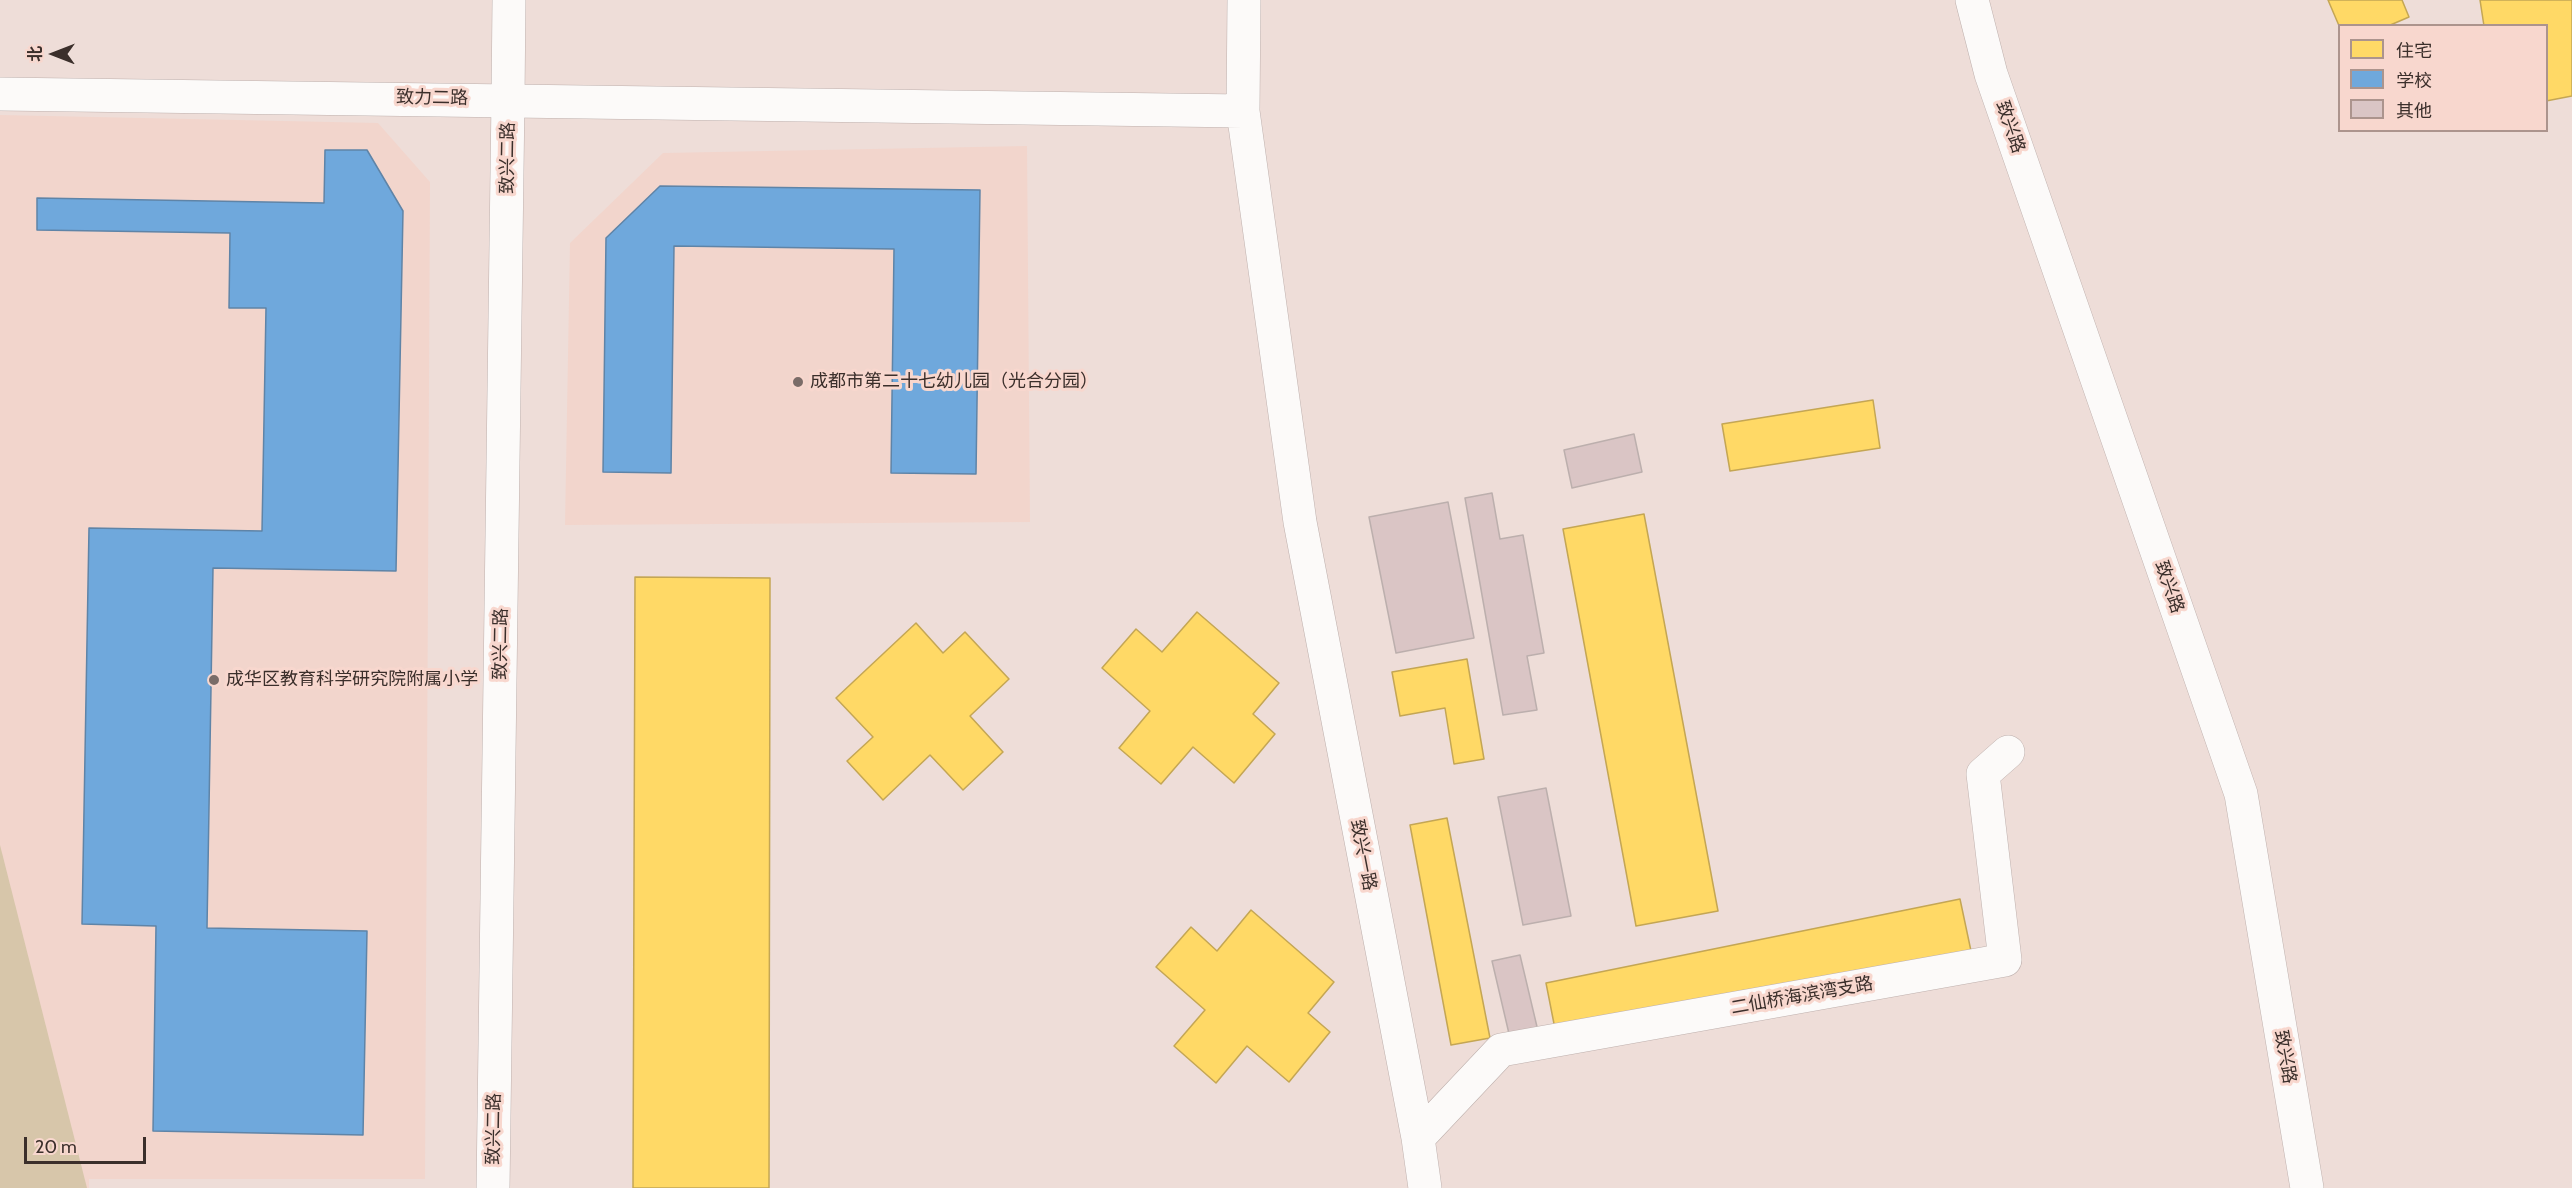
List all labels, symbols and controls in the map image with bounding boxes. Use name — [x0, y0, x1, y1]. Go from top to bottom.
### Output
north arrow — [24, 24, 84, 84]
legend — [2338, 24, 2548, 132]
text: 住宅 — [2396, 40, 2432, 62]
text: 北 — [26, 46, 45, 62]
text: 学校 — [2396, 70, 2432, 92]
street label: 致力二路 — [396, 87, 468, 109]
street label: 致兴路 — [1991, 98, 2029, 156]
text: 其他 — [2396, 100, 2432, 122]
street label: 致兴二路 — [497, 122, 519, 194]
place label: 成都市第二十七幼儿园（光合分园） — [810, 371, 1098, 393]
marker: 成都市第二十七幼儿园（光合分园） — [791, 375, 805, 389]
street label: 致兴路 — [2150, 558, 2188, 616]
street label: 致兴二路 — [490, 608, 512, 680]
place label: 成华区教育科学研究院附属小学 — [226, 669, 478, 691]
marker: 成华区教育科学研究院附属小学 — [207, 673, 221, 687]
street label: 致兴一路 — [1346, 818, 1380, 892]
street label: 二仙桥海滨湾支路 — [1729, 973, 1875, 1019]
street label: 致兴路 — [2270, 1029, 2300, 1085]
street label: 致兴二路 — [483, 1093, 505, 1165]
scale bar — [27, 1125, 148, 1163]
text: 20 m — [35, 1136, 77, 1158]

